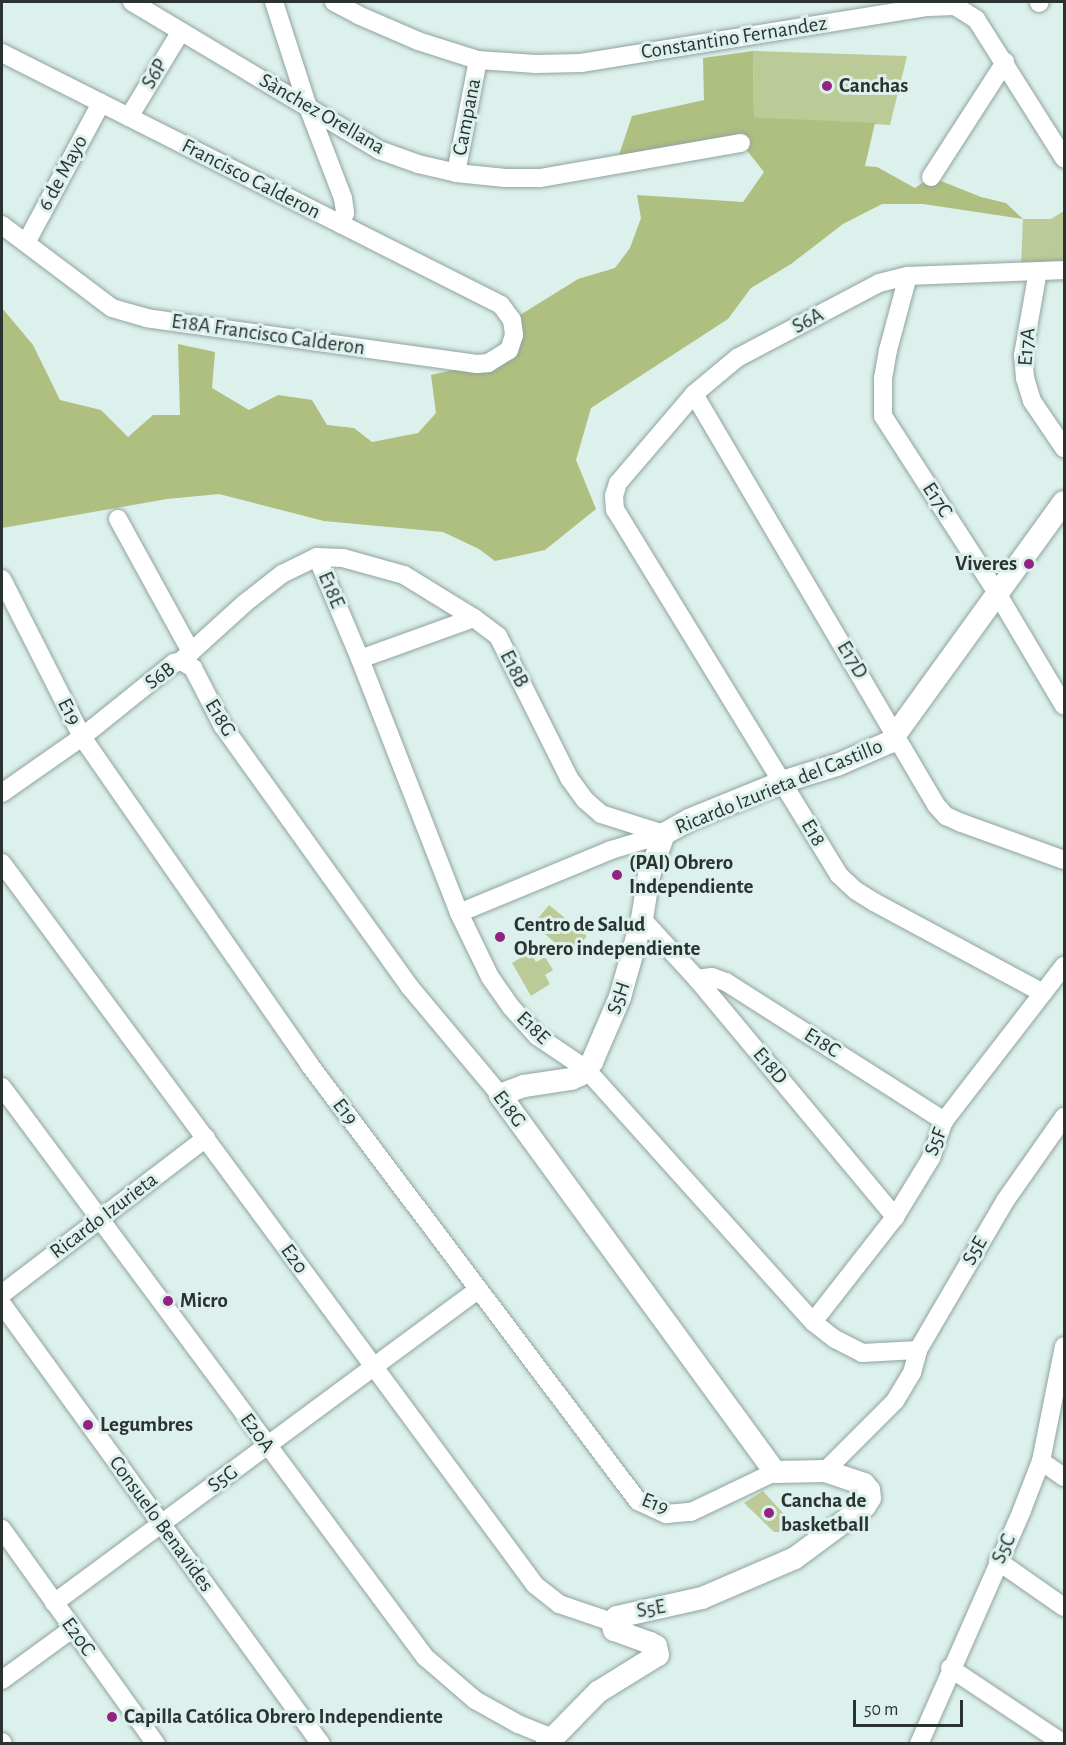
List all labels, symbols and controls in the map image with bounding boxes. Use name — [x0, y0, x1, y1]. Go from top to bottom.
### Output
street label: Constantino Fernandez — [639, 11, 829, 65]
street label: S6P — [136, 54, 174, 94]
street label: Sànchez Orellana — [255, 68, 389, 160]
place label: Canchas — [839, 73, 908, 99]
street label: Campana — [447, 76, 487, 158]
marker: Canchas — [820, 79, 834, 93]
street label: 6 de Mayo — [33, 131, 93, 215]
street label: Francisco Calderon — [178, 133, 324, 225]
street label: S6A — [788, 302, 828, 340]
street label: E18A Francisco Calderon — [170, 309, 366, 361]
street label: E17A — [1013, 327, 1041, 367]
street label: E17C — [916, 478, 958, 522]
place label: Viveres — [955, 551, 1017, 577]
marker: Viveres — [1022, 557, 1036, 571]
street label: E18E — [312, 568, 350, 612]
street label: E17D — [831, 637, 873, 683]
street label: E18B — [494, 646, 534, 692]
street label: S6B — [140, 657, 180, 695]
street label: E19 — [52, 694, 86, 730]
street label: E18G — [199, 694, 241, 742]
street label: Ricardo Izurieta del Castillo — [671, 734, 887, 840]
street label: E18 — [795, 815, 831, 851]
place label: (PAI) Obrero Independiente — [629, 850, 753, 900]
marker: (PAI) Obrero Independiente — [610, 868, 624, 882]
place label: Centro de Salud Obrero independiente — [514, 912, 700, 962]
marker: Centro de Salud Obrero independiente — [491, 928, 509, 946]
street label: S5H — [602, 978, 636, 1018]
street label: E18E — [511, 1006, 555, 1050]
street label: E18C — [799, 1022, 845, 1064]
street label: E18D — [747, 1042, 793, 1090]
street label: E18G — [487, 1085, 531, 1133]
street label: E19 — [327, 1094, 363, 1130]
street label: S5F — [919, 1124, 953, 1160]
street label: Ricardo Izurieta — [45, 1167, 163, 1265]
street label: S5E — [957, 1232, 993, 1270]
street label: E20 — [275, 1239, 313, 1279]
place label: Micro — [180, 1288, 228, 1314]
marker: Micro — [161, 1294, 175, 1308]
street label: E20A — [234, 1408, 280, 1458]
place label: Legumbres — [100, 1412, 193, 1438]
marker: Legumbres — [81, 1418, 95, 1432]
street label: Consuelo Benavides — [103, 1451, 219, 1597]
street label: S5G — [203, 1460, 243, 1498]
street label: E19 — [638, 1487, 672, 1521]
place label: Cancha de basketball — [781, 1488, 869, 1538]
marker: Cancha de basketball — [762, 1506, 776, 1520]
street label: S5C — [986, 1530, 1022, 1568]
street label: S5E — [635, 1594, 667, 1624]
street label: E20C — [56, 1613, 100, 1661]
scale bar — [856, 1688, 966, 1726]
text: 50 m — [864, 1701, 898, 1719]
place label: Capilla Católica Obrero Independiente — [124, 1704, 443, 1730]
marker: Capilla Católica Obrero Independiente — [105, 1710, 119, 1724]

